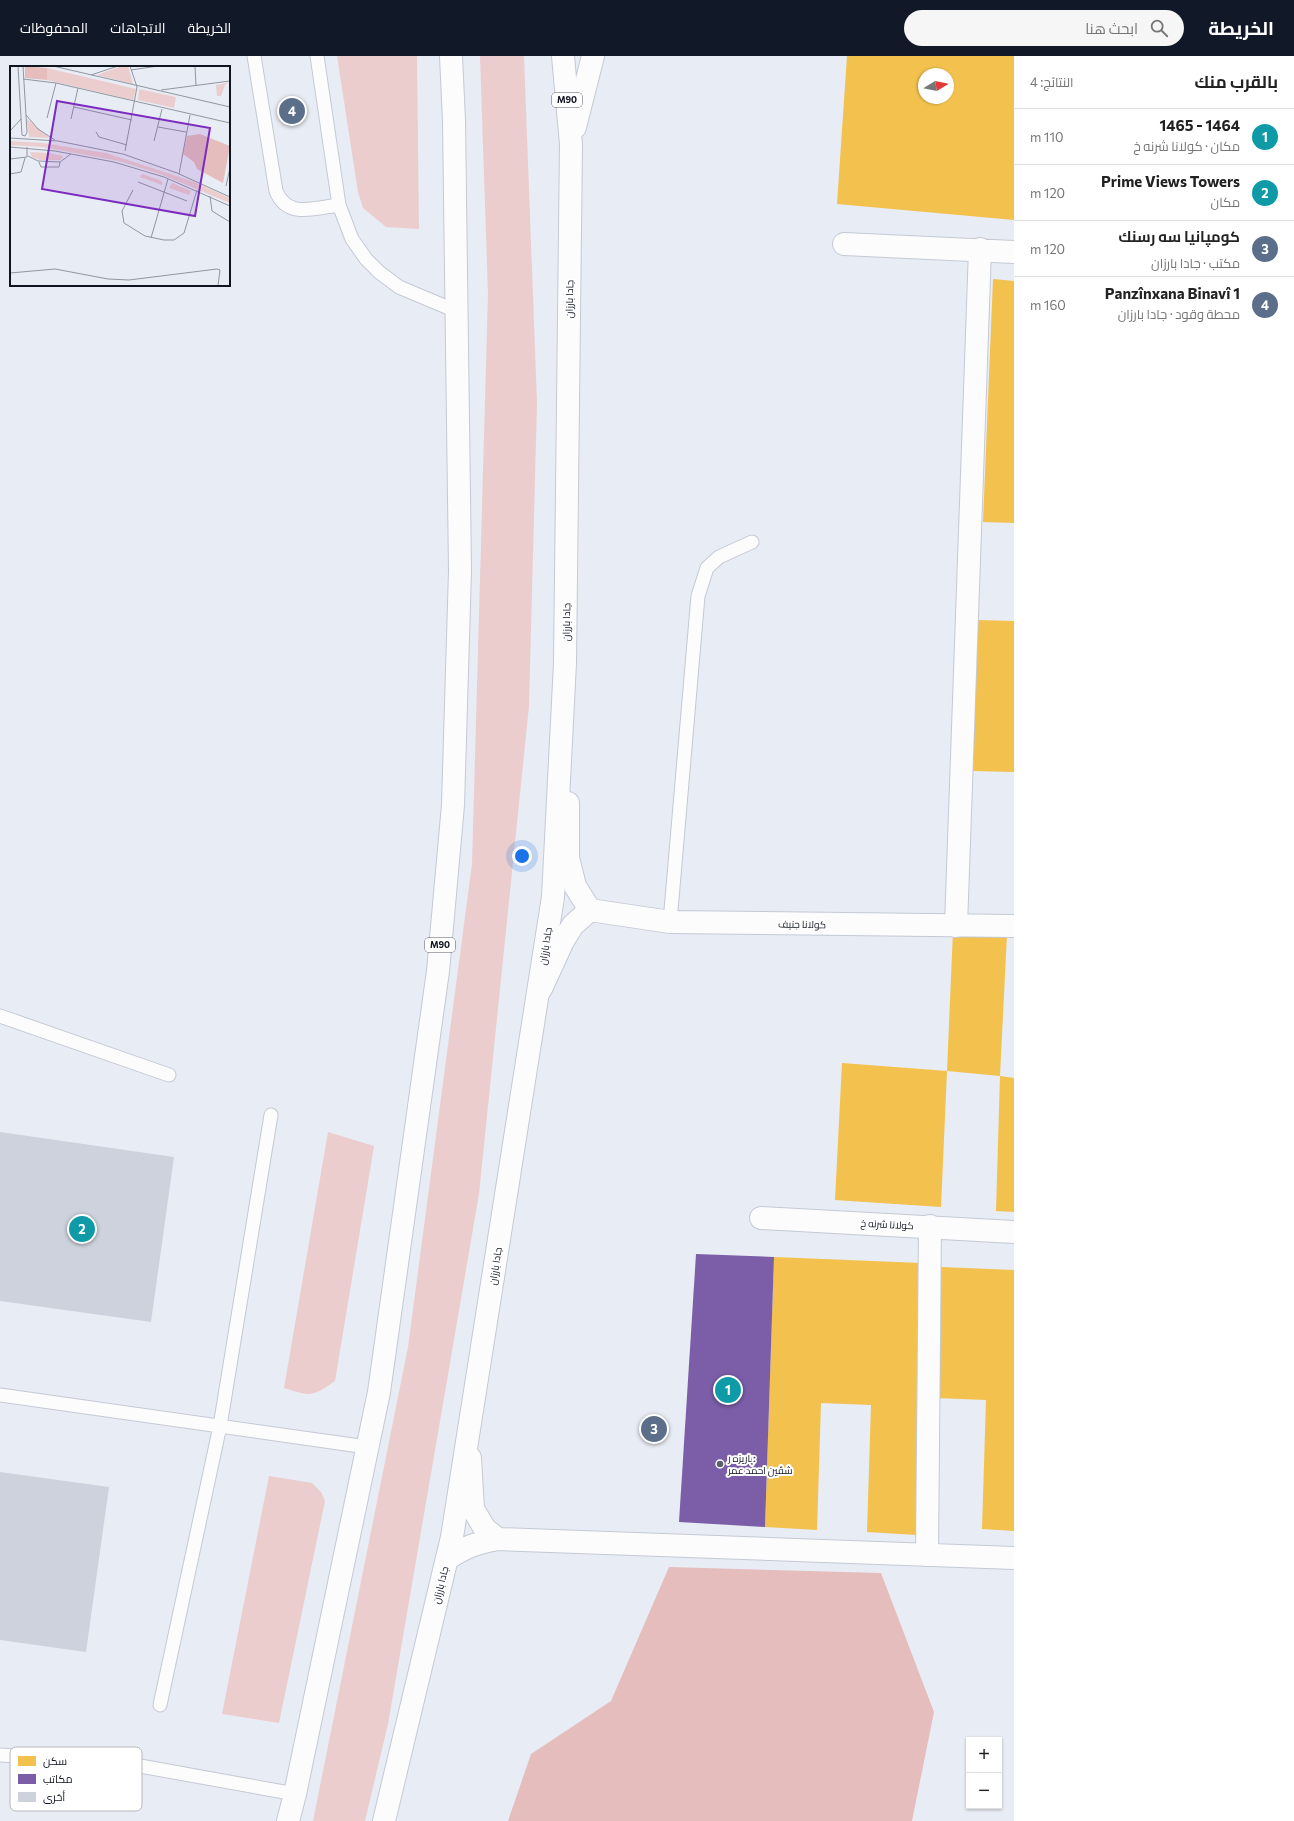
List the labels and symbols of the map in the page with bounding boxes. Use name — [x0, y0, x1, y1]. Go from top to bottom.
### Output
inset map — [10, 66, 230, 286]
north arrow — [918, 68, 954, 104]
road number: M90 — [552, 93, 582, 107]
pin: 4 — [279, 96, 305, 126]
street label: جادا بارزان — [563, 280, 576, 318]
street label: جادا بارزان — [560, 603, 573, 641]
your location — [512, 846, 532, 866]
street label: كولانا جنيف — [778, 918, 826, 930]
street label: جادا بارزان — [536, 926, 555, 966]
road number: M90 — [425, 938, 455, 952]
pin: 2 — [69, 1214, 95, 1244]
street label: كولانا شرنه خ — [860, 1217, 914, 1232]
street label: جادا بارزان — [486, 1246, 505, 1286]
pin: 1 — [715, 1375, 741, 1405]
pin: 3 — [641, 1414, 667, 1444]
place label: پاريزه ر: شڤين احمد عمر — [727, 1452, 792, 1477]
marker: پاريزه ر: شڤين احمد عمر — [715, 1459, 725, 1469]
street label: جادا بارزان — [430, 1565, 451, 1605]
legend — [10, 1747, 142, 1811]
text: سكن — [43, 1754, 67, 1768]
text: مكاتب — [43, 1772, 72, 1785]
text: أخرى — [43, 1790, 65, 1804]

